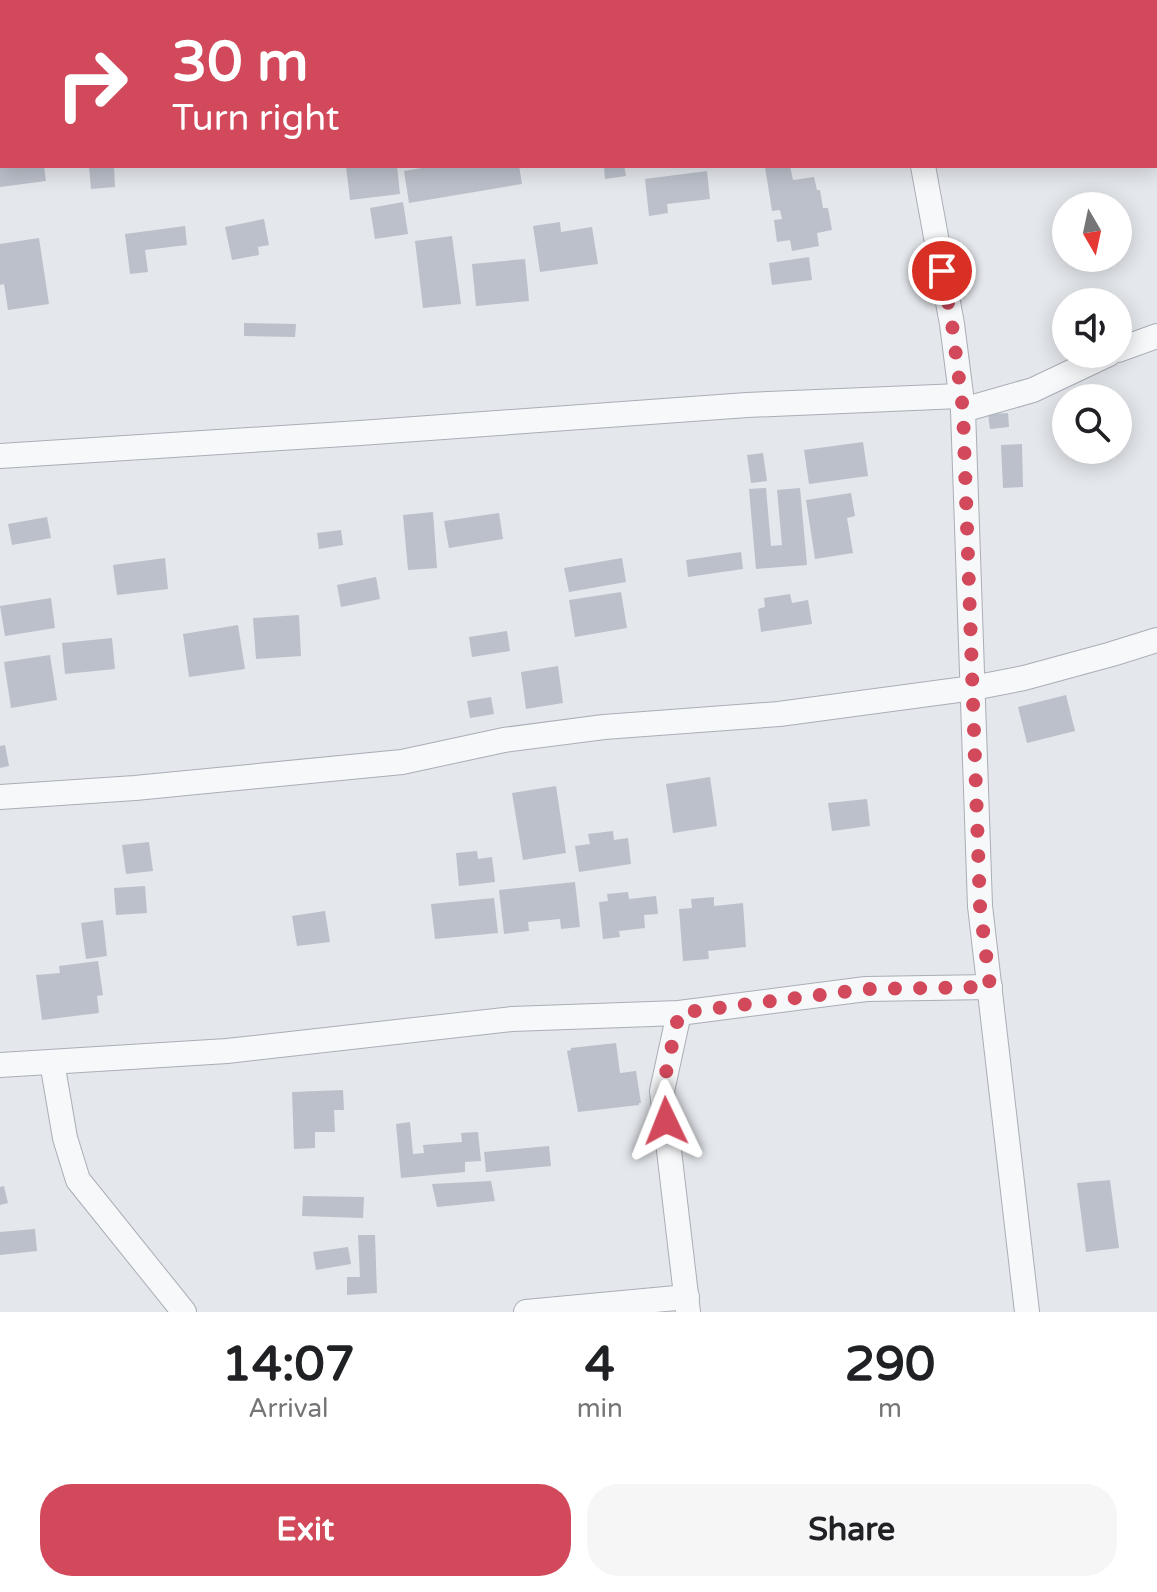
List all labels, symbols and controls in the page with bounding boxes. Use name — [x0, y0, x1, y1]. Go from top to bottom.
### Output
text: 30 m — [172, 29, 308, 96]
icon: right — [40, 32, 144, 136]
text: Turn right — [172, 97, 339, 140]
north arrow — [1052, 192, 1132, 272]
map controls — [1052, 192, 1132, 464]
pin — [908, 237, 976, 305]
icon: arrive — [920, 249, 964, 293]
button: sound — [1052, 288, 1132, 368]
button: search — [1052, 384, 1132, 464]
position arrow — [624, 1079, 708, 1163]
text: 14:07 — [222, 1336, 355, 1394]
text: 4 — [585, 1336, 615, 1394]
text: 290 — [845, 1336, 935, 1394]
text: Arrival — [248, 1393, 329, 1424]
text: min — [577, 1393, 623, 1424]
text: m — [878, 1393, 902, 1424]
button: Exit — [40, 1484, 571, 1576]
button: Share — [587, 1484, 1117, 1576]

